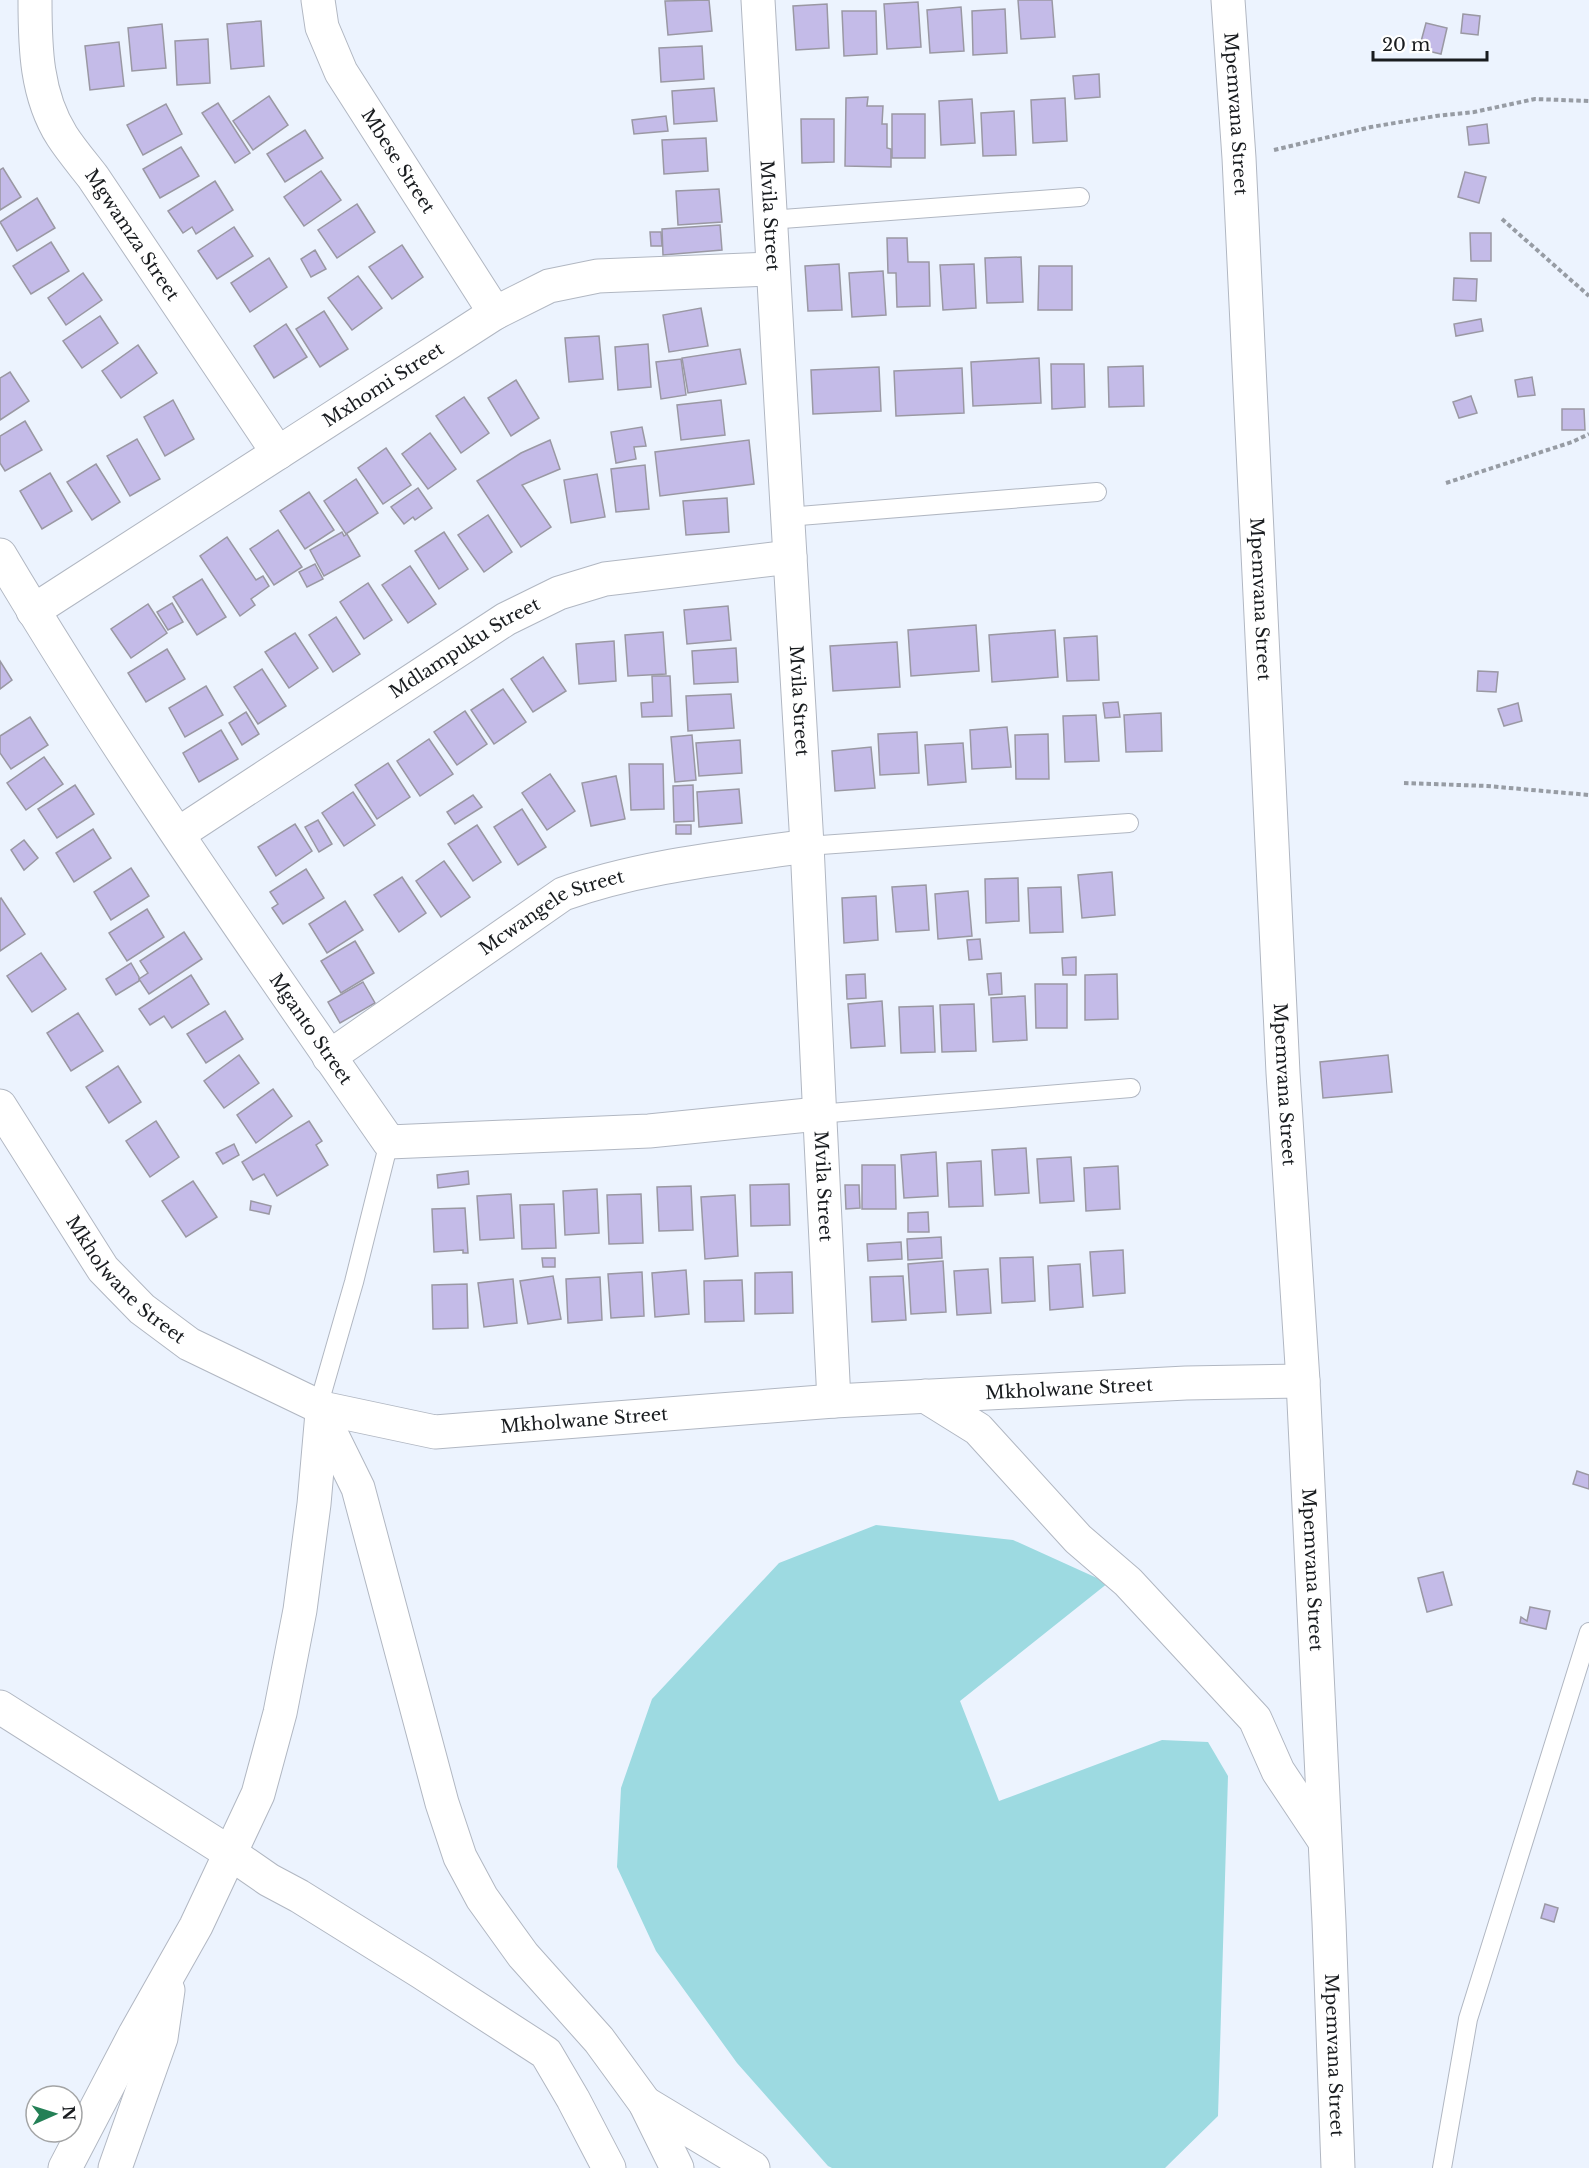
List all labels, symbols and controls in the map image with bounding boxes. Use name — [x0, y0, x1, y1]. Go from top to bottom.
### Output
scale bar — [1373, 24, 1487, 62]
street label: Mpemvana Street — [1219, 32, 1252, 196]
text: 20 m — [1382, 34, 1430, 56]
street label: Mbese Street — [357, 105, 440, 218]
street label: Mvila Street — [756, 160, 784, 272]
street label: Mgwamza Street — [80, 165, 184, 305]
street label: Mxhomi Street — [319, 338, 448, 432]
street label: Mpemvana Street — [1245, 517, 1275, 681]
street label: Mdlampuku Street — [386, 593, 544, 703]
street label: Mvila Street — [785, 645, 813, 757]
street label: Mcwangele Street — [475, 865, 626, 960]
street label: Mganto Street — [265, 969, 357, 1089]
street label: Mpemvana Street — [1269, 1002, 1300, 1167]
street label: Mvila Street — [809, 1130, 837, 1243]
street label: Mkholwane Street — [61, 1212, 190, 1349]
street label: Mkholwane Street — [985, 1374, 1154, 1404]
street label: Mkholwane Street — [500, 1403, 669, 1438]
street label: Mpemvana Street — [1297, 1488, 1327, 1652]
street label: Mpemvana Street — [1320, 1973, 1348, 2137]
north arrow — [24, 2084, 84, 2144]
text: N — [59, 2105, 79, 2121]

